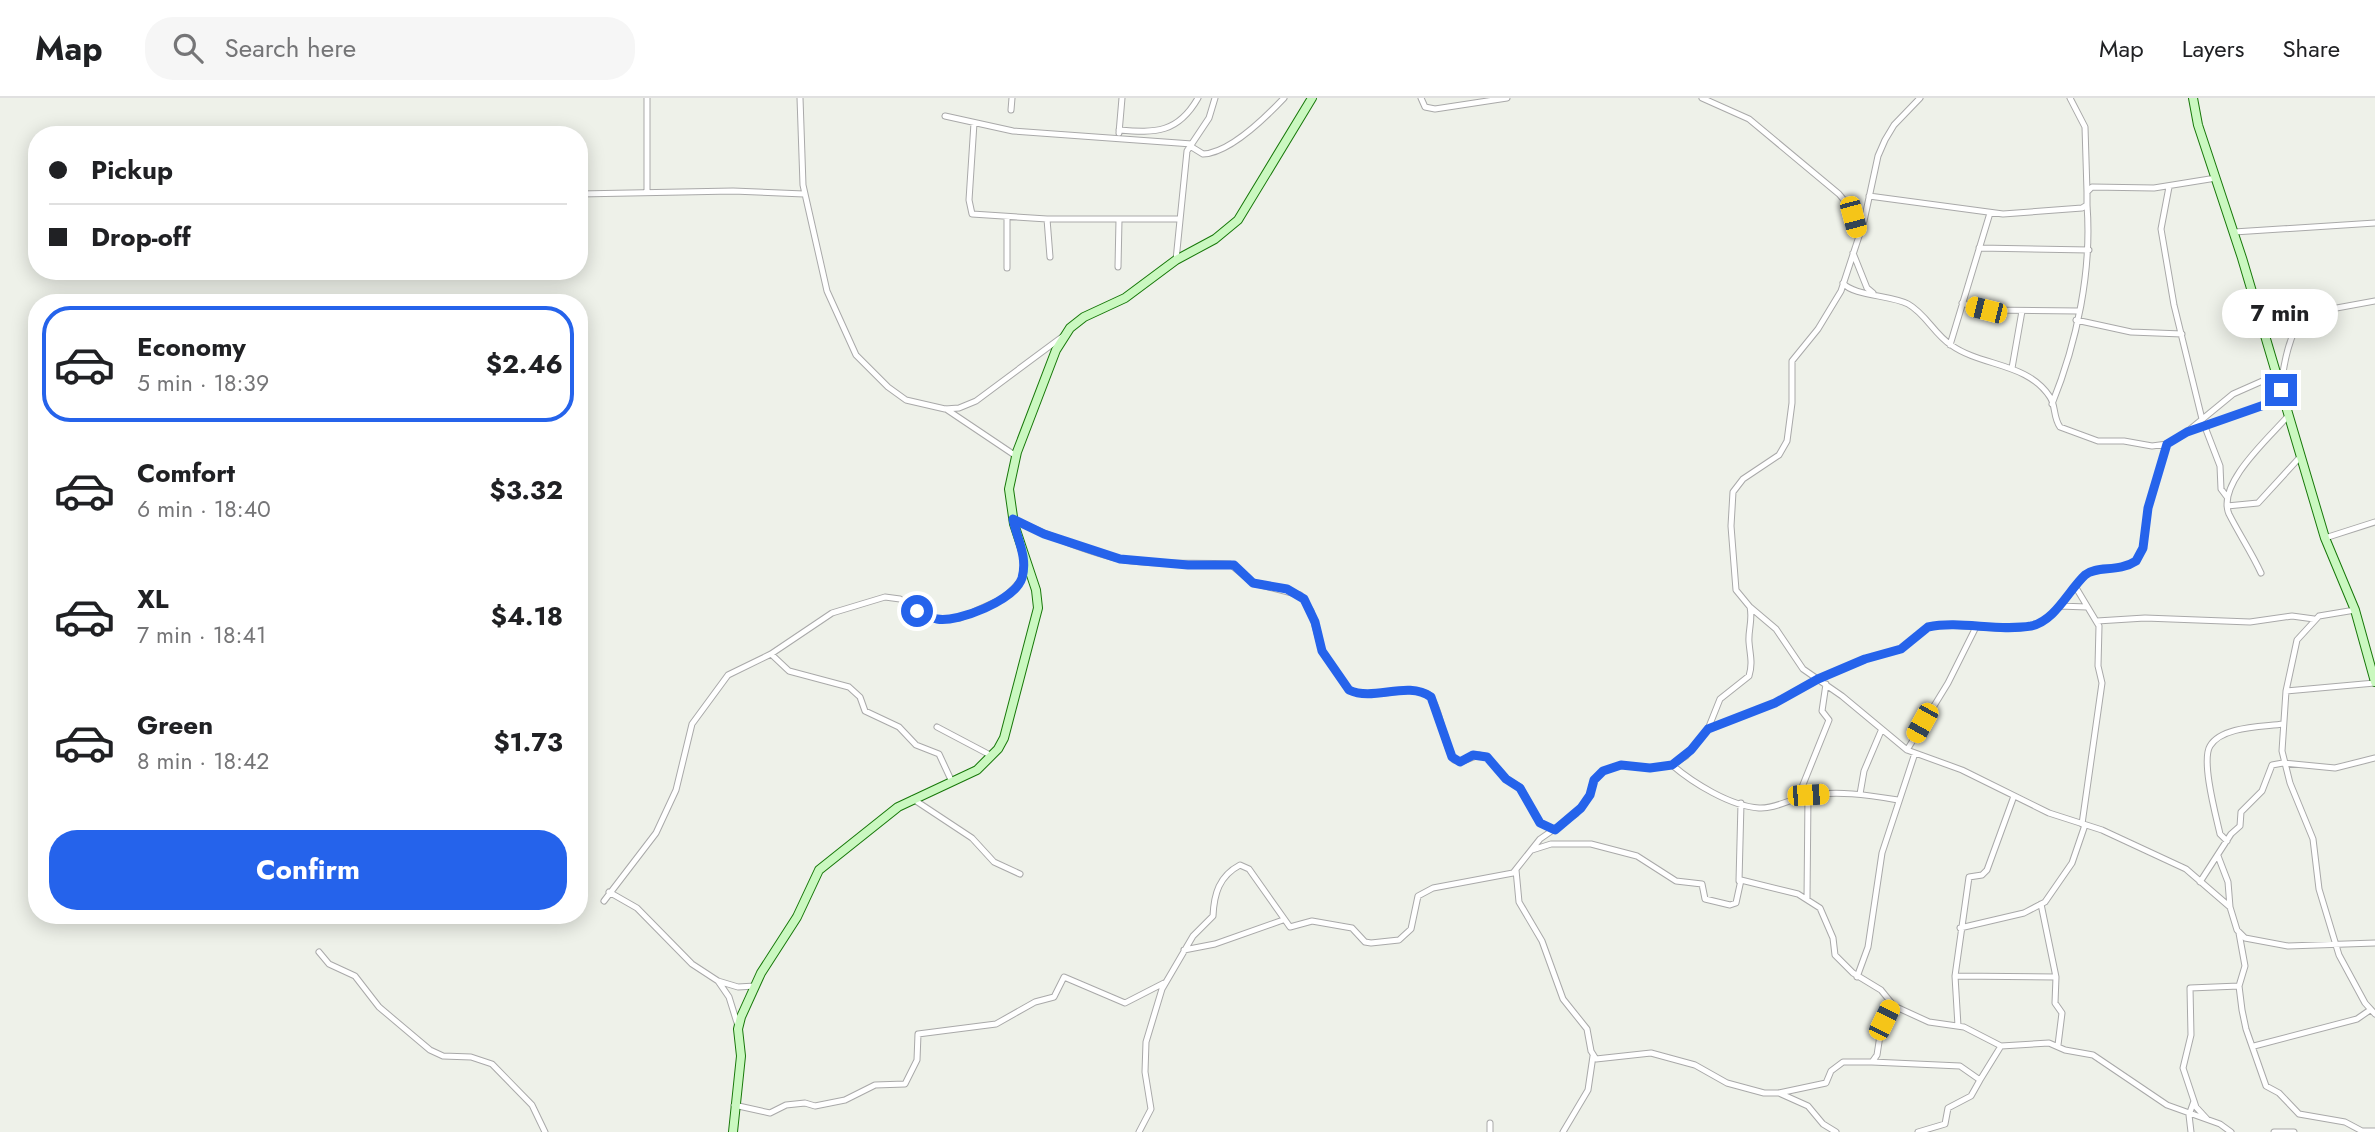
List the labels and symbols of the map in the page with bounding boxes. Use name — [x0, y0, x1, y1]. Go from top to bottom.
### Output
car — [1838, 194, 1869, 240]
callout: 7 min — [2223, 288, 2339, 338]
car — [1964, 295, 2009, 325]
route end — [2265, 374, 2297, 406]
route start — [901, 595, 933, 627]
car — [1903, 700, 1942, 746]
car — [1787, 783, 1830, 807]
car — [1866, 997, 1903, 1043]

